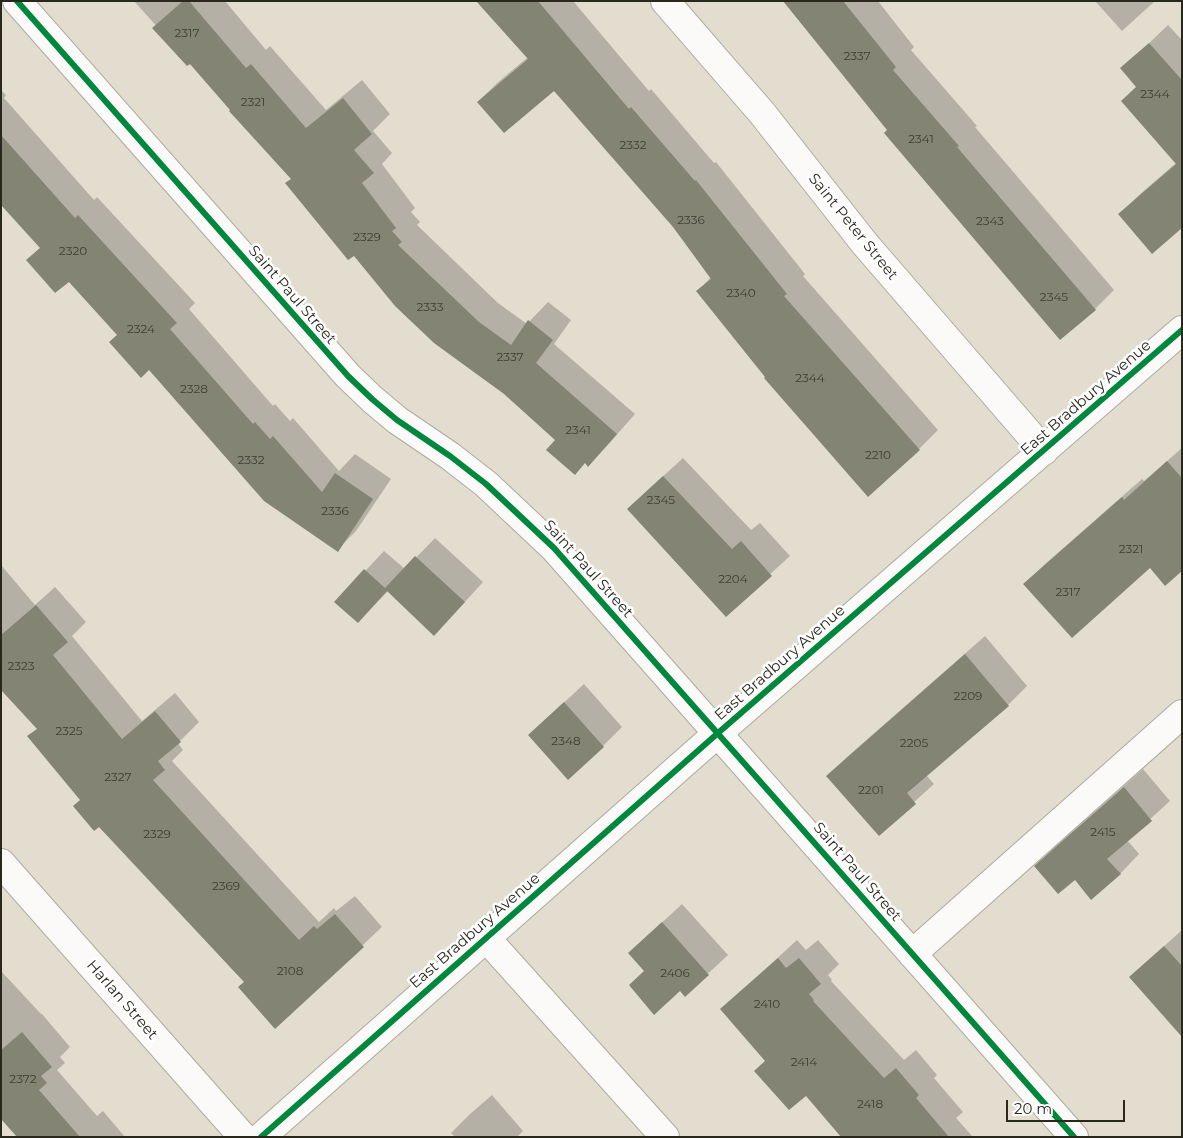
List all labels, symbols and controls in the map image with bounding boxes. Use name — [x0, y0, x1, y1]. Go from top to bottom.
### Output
house number: 2317 — [175, 26, 199, 40]
house number: 2337 — [843, 49, 871, 63]
house number: 2344 — [1140, 87, 1170, 101]
house number: 2321 — [241, 95, 265, 109]
house number: 2341 — [908, 132, 934, 146]
house number: 2332 — [619, 138, 647, 152]
street label: Saint Peter Street — [804, 170, 902, 284]
house number: 2336 — [677, 213, 705, 227]
house number: 2343 — [976, 214, 1004, 228]
house number: 2329 — [353, 230, 381, 244]
street label: Saint Paul Street — [244, 242, 340, 348]
house number: 2320 — [59, 244, 87, 258]
house number: 2340 — [726, 286, 756, 300]
house number: 2345 — [1040, 290, 1068, 304]
house number: 2333 — [417, 300, 443, 314]
house number: 2324 — [127, 322, 155, 336]
street label: East Bradbury Avenue — [1017, 337, 1155, 459]
house number: 2337 — [496, 350, 524, 364]
house number: 2344 — [795, 371, 825, 385]
house number: 2328 — [180, 382, 208, 396]
house number: 2341 — [565, 423, 591, 437]
house number: 2210 — [865, 448, 891, 462]
house number: 2332 — [237, 453, 265, 467]
house number: 2345 — [647, 493, 675, 507]
house number: 2336 — [321, 504, 349, 518]
street label: Saint Paul Street — [539, 517, 637, 621]
house number: 2321 — [1119, 542, 1143, 556]
house number: 2204 — [718, 572, 748, 586]
house number: 2317 — [1056, 585, 1080, 599]
street label: East Bradbury Avenue — [711, 602, 849, 724]
house number: 2323 — [7, 659, 35, 673]
house number: 2209 — [954, 689, 982, 703]
house number: 2325 — [55, 724, 83, 738]
house number: 2348 — [551, 734, 581, 748]
house number: 2205 — [900, 736, 928, 750]
house number: 2327 — [104, 770, 132, 784]
house number: 2201 — [858, 783, 884, 797]
street label: Saint Paul Street — [809, 819, 905, 925]
house number: 2415 — [1090, 825, 1116, 839]
house number: 2329 — [143, 827, 171, 841]
street label: East Bradbury Avenue — [406, 870, 544, 992]
house number: 2369 — [212, 879, 240, 893]
street label: Harlan Street — [83, 957, 161, 1043]
house number: 2108 — [277, 964, 303, 978]
house number: 2406 — [660, 966, 690, 980]
house number: 2410 — [754, 997, 780, 1011]
house number: 2414 — [791, 1055, 817, 1069]
house number: 2372 — [9, 1072, 37, 1086]
scale bar — [1008, 1090, 1127, 1122]
house number: 2418 — [857, 1097, 883, 1111]
text: 20 m — [1014, 1099, 1052, 1118]

